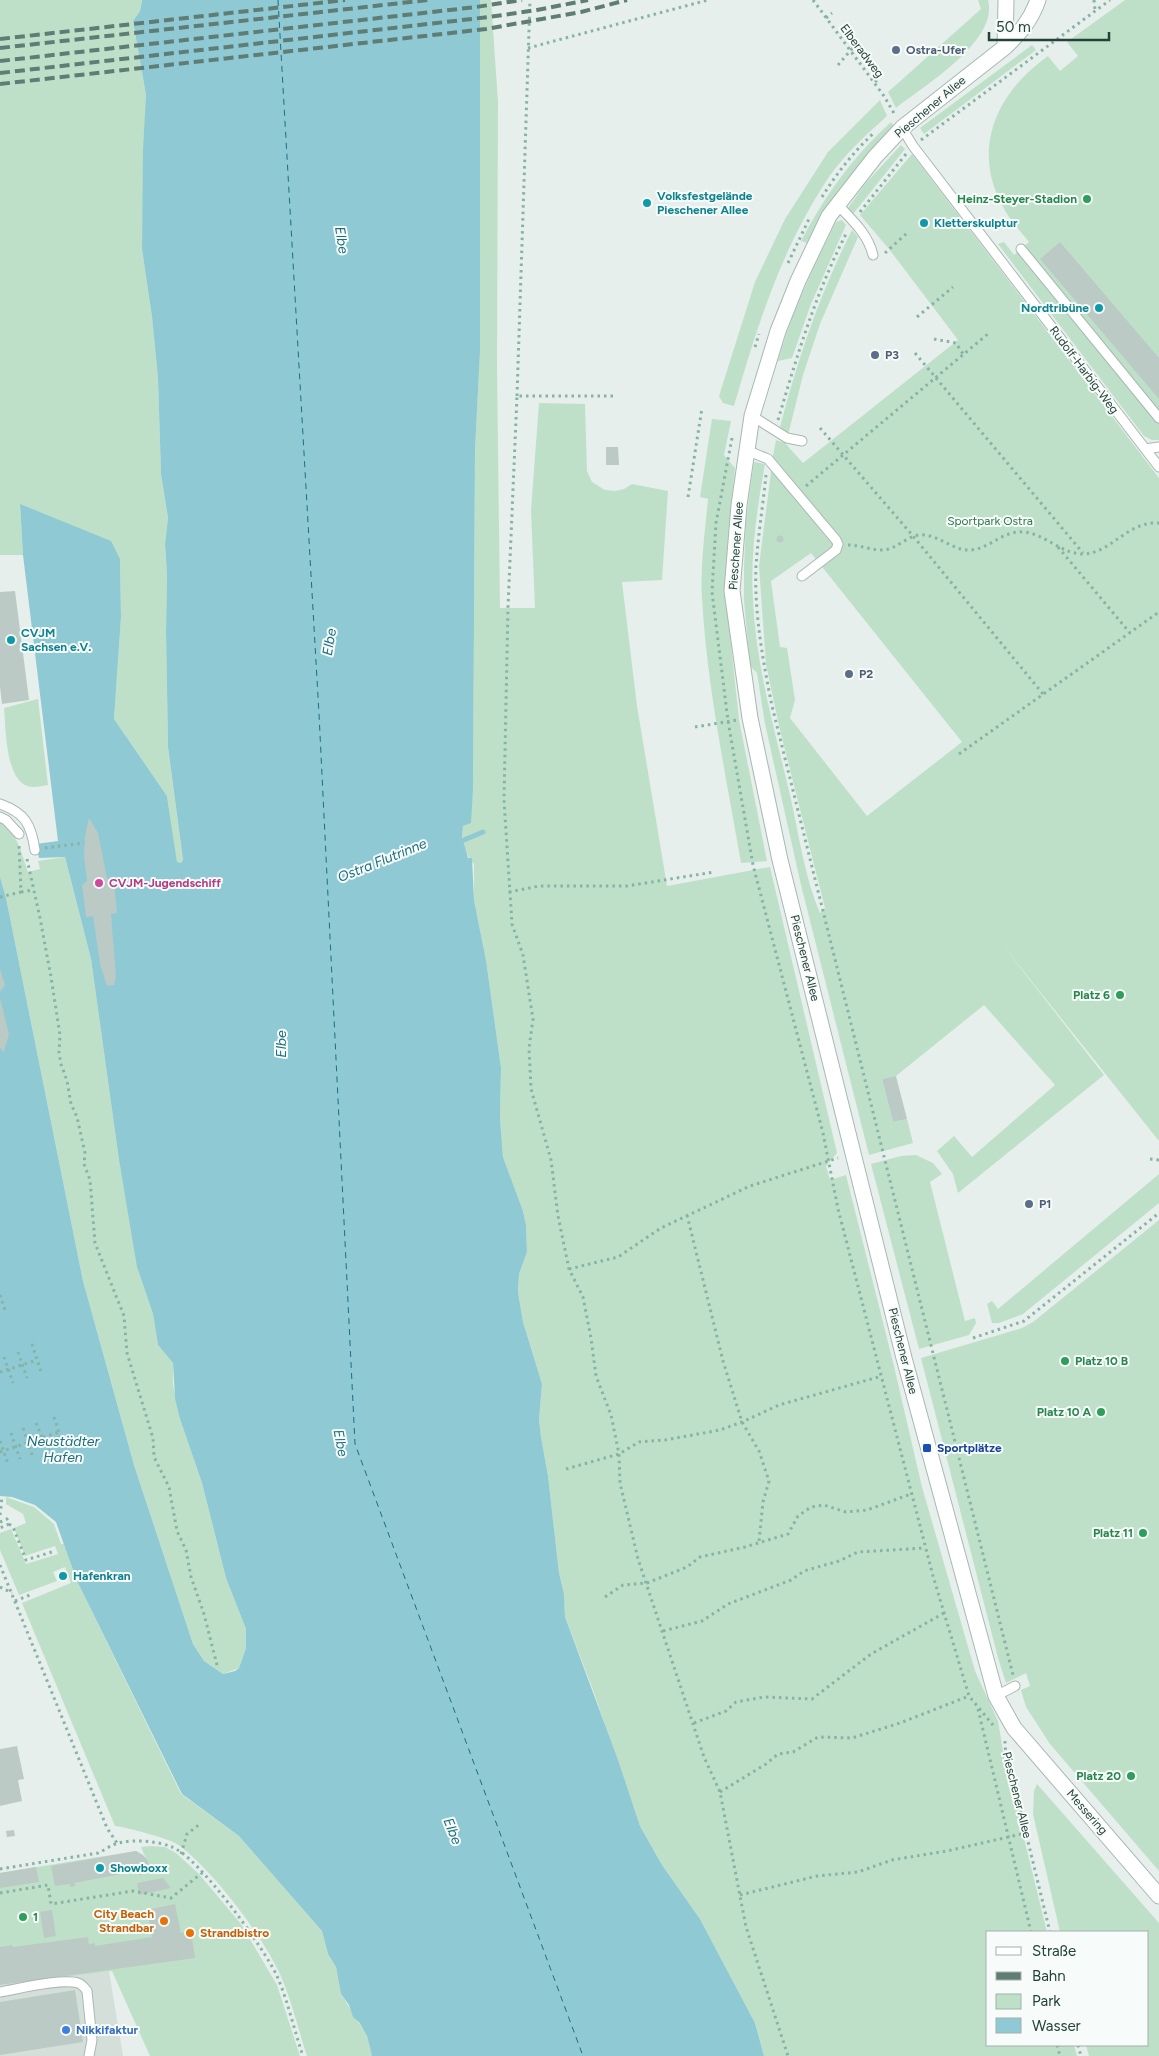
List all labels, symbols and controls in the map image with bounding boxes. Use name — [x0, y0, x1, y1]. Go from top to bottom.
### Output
scale bar — [989, 10, 1109, 42]
text: 50 m — [996, 18, 1031, 36]
street label: Elberadweg — [837, 21, 887, 81]
place label: Ostra-Ufer — [906, 43, 966, 57]
marker: Ostra-Ufer — [890, 44, 902, 56]
street label: Pieschener Allee — [892, 73, 969, 141]
place label: Volksfestgelände Pieschener Allee — [657, 189, 753, 217]
place label: Heinz-Steyer-Stadion — [957, 192, 1077, 206]
marker: Heinz-Steyer-Stadion — [1081, 193, 1093, 205]
marker: Volksfestgelände Pieschener Allee — [641, 197, 653, 209]
place label: Kletterskulptur — [934, 216, 1018, 230]
marker: Kletterskulptur — [918, 217, 930, 229]
water label: Elbe — [331, 225, 352, 255]
place label: Nordtribüne — [1021, 301, 1089, 315]
marker: Nordtribüne — [1093, 302, 1105, 314]
street label: Rudolf-Harbig-Weg — [1047, 323, 1121, 417]
place label: P3 — [885, 348, 899, 362]
marker: P3 — [869, 349, 881, 361]
street label: Pieschener Allee — [726, 501, 746, 591]
park label: Sportpark Ostra — [947, 514, 1033, 528]
place label: CVJM Sachsen e.V. — [21, 626, 91, 654]
water label: Elbe — [319, 627, 340, 657]
marker: CVJM Sachsen e.V. — [5, 634, 17, 646]
place label: P2 — [859, 667, 873, 681]
marker: P2 — [843, 668, 855, 680]
water label: Ostra Flutrinne — [335, 835, 430, 886]
place label: CVJM-Jugendschiff — [109, 876, 221, 890]
marker: CVJM-Jugendschiff — [93, 877, 105, 889]
street label: Pieschener Allee — [788, 913, 823, 1003]
place label: Platz 6 — [1073, 988, 1110, 1002]
marker: Platz 6 — [1114, 989, 1126, 1001]
water label: Elbe — [273, 1030, 290, 1058]
place label: P1 — [1039, 1197, 1051, 1211]
marker: P1 — [1023, 1198, 1035, 1210]
street label: Pieschener Allee — [886, 1306, 921, 1396]
place label: Platz 10 B — [1075, 1354, 1128, 1368]
marker: Platz 10 B — [1059, 1355, 1071, 1367]
place label: Platz 10 A — [1037, 1405, 1091, 1419]
marker: Platz 10 A — [1095, 1406, 1107, 1418]
water label: Elbe — [330, 1428, 352, 1458]
water label: Neustädter Hafen — [27, 1433, 100, 1466]
place label: Sportplätze — [937, 1441, 1002, 1455]
marker: Sportplätze — [921, 1442, 933, 1454]
place label: Platz 11 — [1093, 1526, 1133, 1540]
marker: Platz 11 — [1137, 1527, 1149, 1539]
place label: Hafenkran — [73, 1569, 131, 1583]
marker: Hafenkran — [57, 1570, 69, 1582]
street label: Pieschener Allee — [1000, 1750, 1035, 1840]
place label: Platz 20 — [1076, 1769, 1121, 1783]
marker: Platz 20 — [1125, 1770, 1137, 1782]
street label: Messering — [1064, 1787, 1110, 1837]
water label: Elbe — [440, 1815, 466, 1847]
place label: Showboxx — [110, 1861, 168, 1875]
marker: Showboxx — [94, 1862, 106, 1874]
place label: City Beach Strandbar — [94, 1907, 154, 1935]
place label: 1 — [33, 1910, 38, 1924]
marker: 1 — [17, 1911, 29, 1923]
marker: City Beach Strandbar — [158, 1915, 170, 1927]
place label: Strandbistro — [200, 1926, 269, 1940]
marker: Strandbistro — [184, 1927, 196, 1939]
legend — [986, 1931, 1149, 2046]
text: Straße — [1032, 1942, 1076, 1960]
text: Bahn — [1032, 1967, 1066, 1985]
text: Park — [1032, 1992, 1061, 2010]
text: Wasser — [1032, 2017, 1081, 2035]
place label: Nikkifaktur — [76, 2023, 139, 2037]
marker: Nikkifaktur — [60, 2024, 72, 2036]

